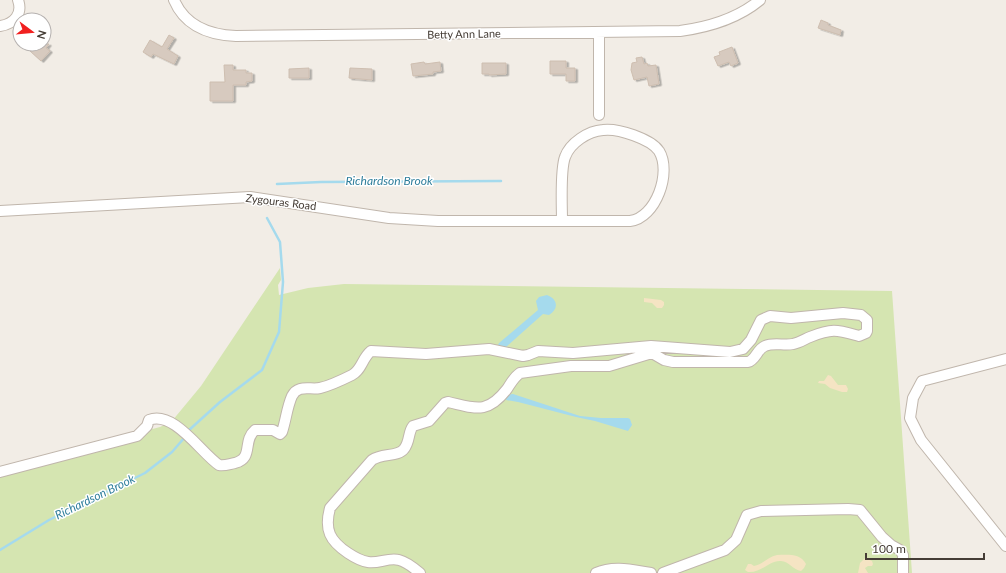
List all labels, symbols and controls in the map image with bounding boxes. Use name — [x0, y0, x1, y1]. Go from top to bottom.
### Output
north arrow — [12, 12, 52, 52]
street label: Betty Ann Lane — [427, 26, 501, 41]
text: N — [35, 29, 50, 41]
water label: Richardson Brook — [345, 173, 433, 188]
street label: Zygouras Road — [245, 191, 317, 212]
water label: Richardson Brook — [52, 471, 138, 522]
scale bar — [866, 535, 984, 561]
text: 100 m — [872, 541, 906, 556]

